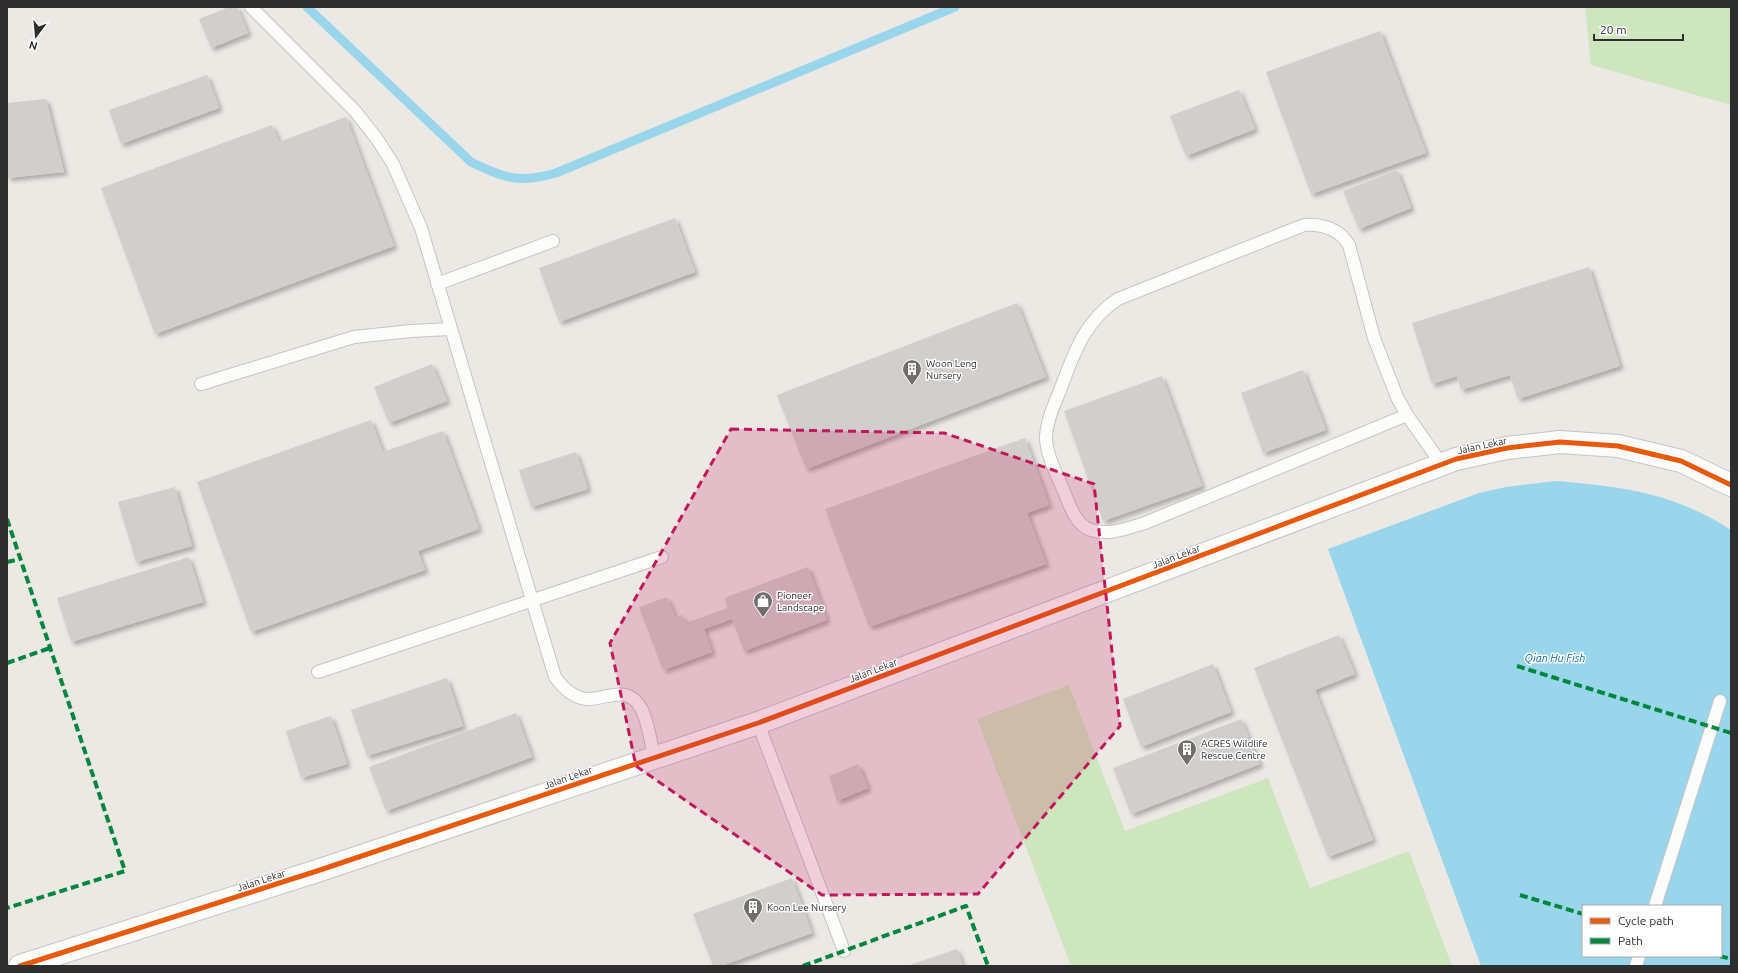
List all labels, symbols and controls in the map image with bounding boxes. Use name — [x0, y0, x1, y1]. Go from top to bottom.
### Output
north arrow — [16, 16, 56, 56]
scale bar — [1594, 16, 1683, 42]
text: 20 m — [1600, 23, 1627, 36]
text: N — [28, 39, 39, 53]
building icon: Woon Leng Nursery — [901, 358, 923, 386]
place label: Woon Leng Nursery — [926, 358, 977, 381]
street label: Jalan Lekar — [1456, 435, 1508, 456]
street label: Jalan Lekar — [1151, 542, 1202, 571]
shop icon: Pioneer Landscape — [752, 590, 774, 618]
place label: Pioneer Landscape — [777, 590, 824, 613]
water label: Qian Hu Fish — [1525, 652, 1585, 664]
street label: Jalan Lekar — [848, 656, 899, 685]
building icon: ACRES Wildlife Rescue Centre — [1176, 738, 1198, 766]
place label: ACRES Wildlife Rescue Centre — [1201, 738, 1268, 761]
street label: Jalan Lekar — [543, 764, 594, 791]
street label: Jalan Lekar — [235, 867, 287, 893]
building icon: Koon Lee Nursery — [742, 896, 764, 924]
place label: Koon Lee Nursery — [767, 902, 847, 913]
legend — [1582, 905, 1722, 957]
text: Cycle path — [1618, 914, 1674, 927]
text: Path — [1618, 934, 1643, 947]

